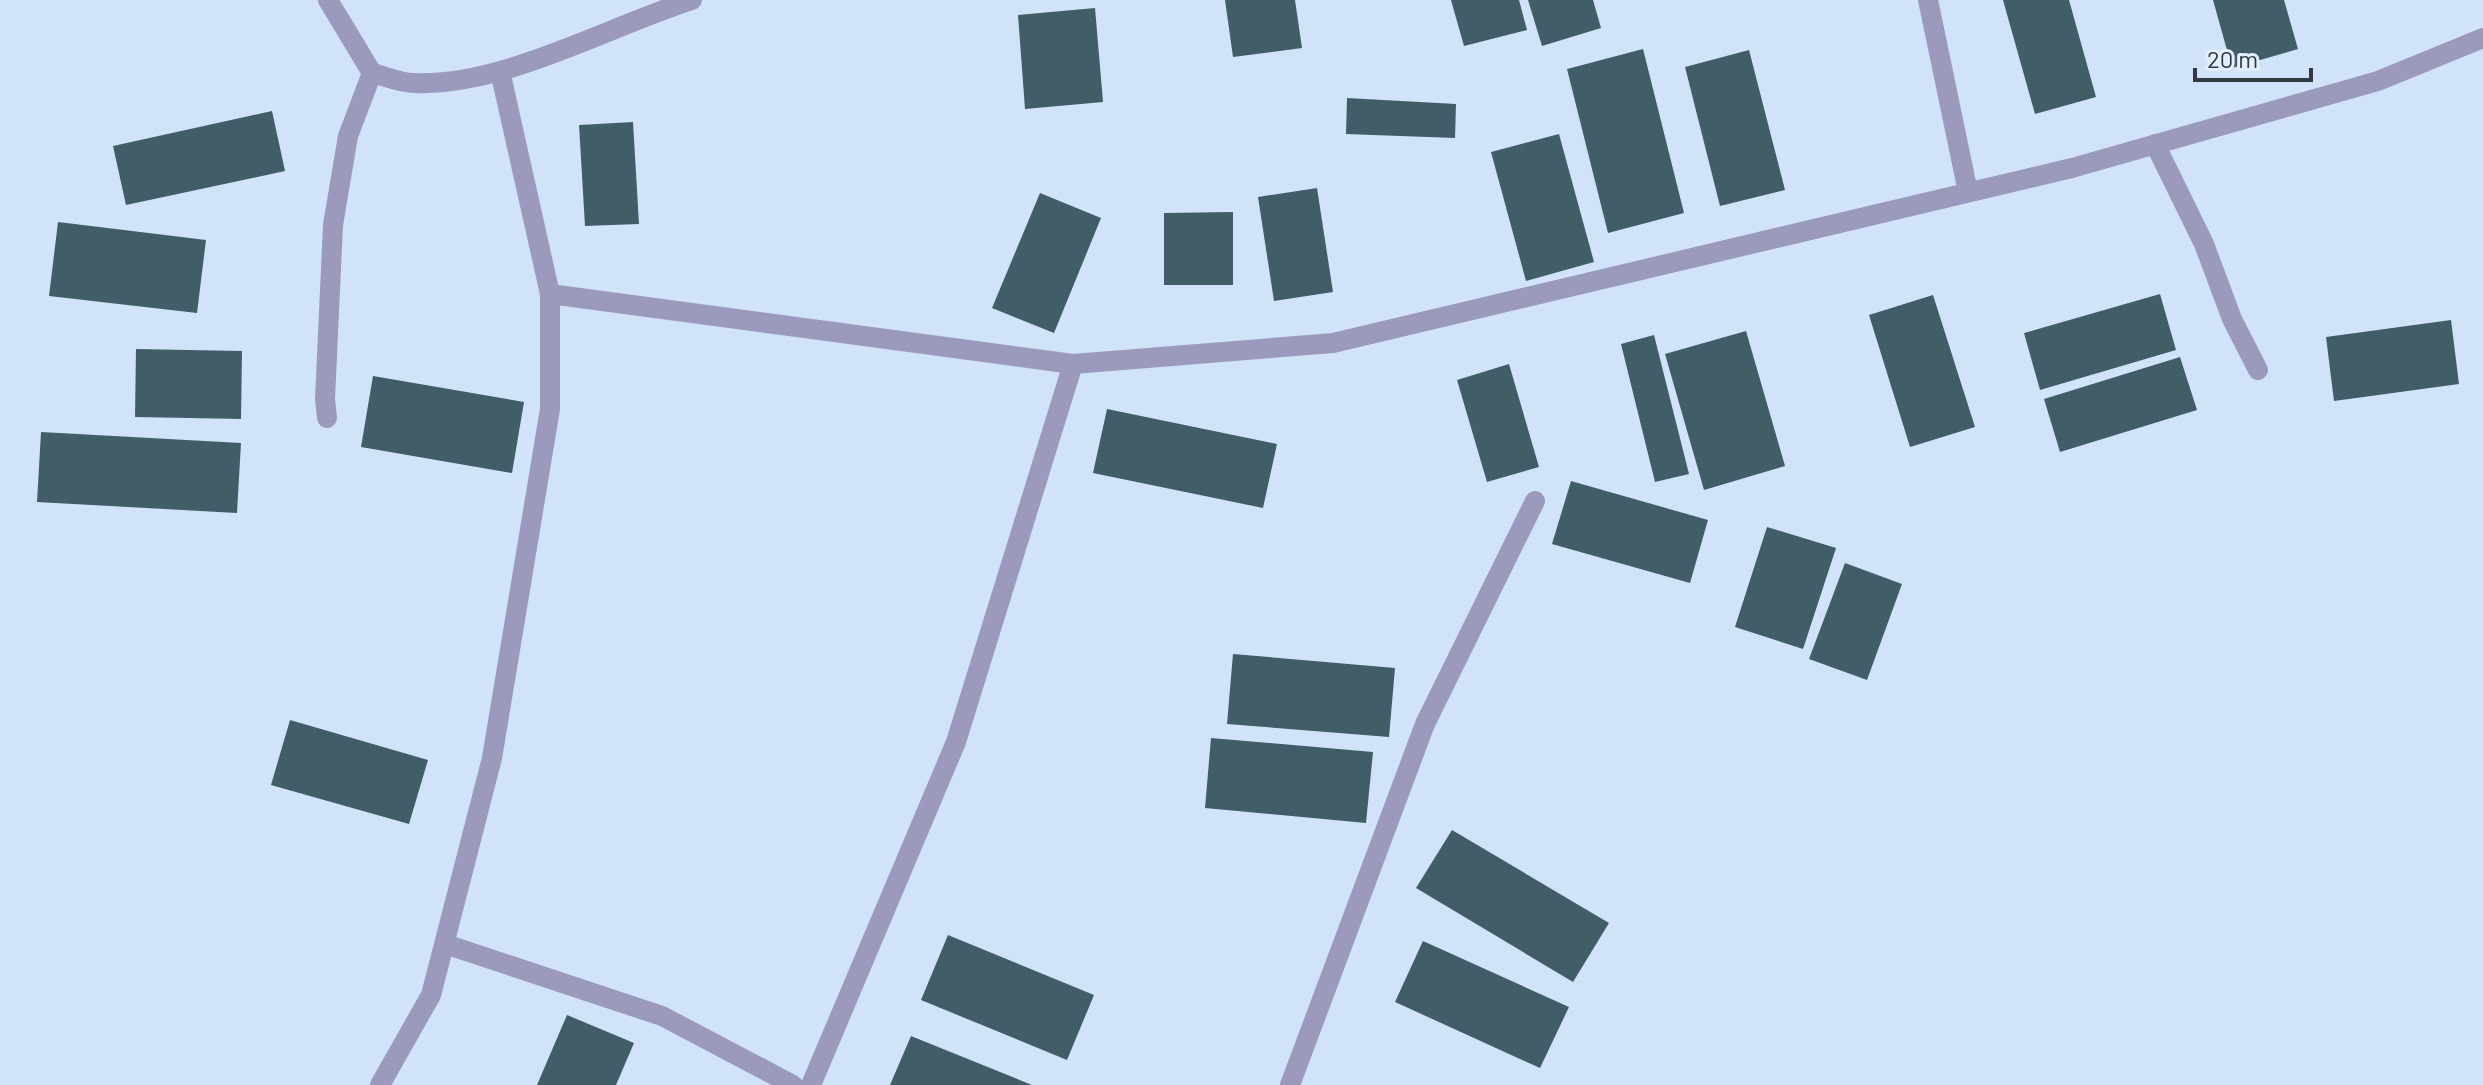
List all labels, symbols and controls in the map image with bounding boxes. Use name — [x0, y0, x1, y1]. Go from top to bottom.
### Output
scale bar — [2195, 32, 2311, 82]
text: 20 m — [2207, 44, 2258, 73]

